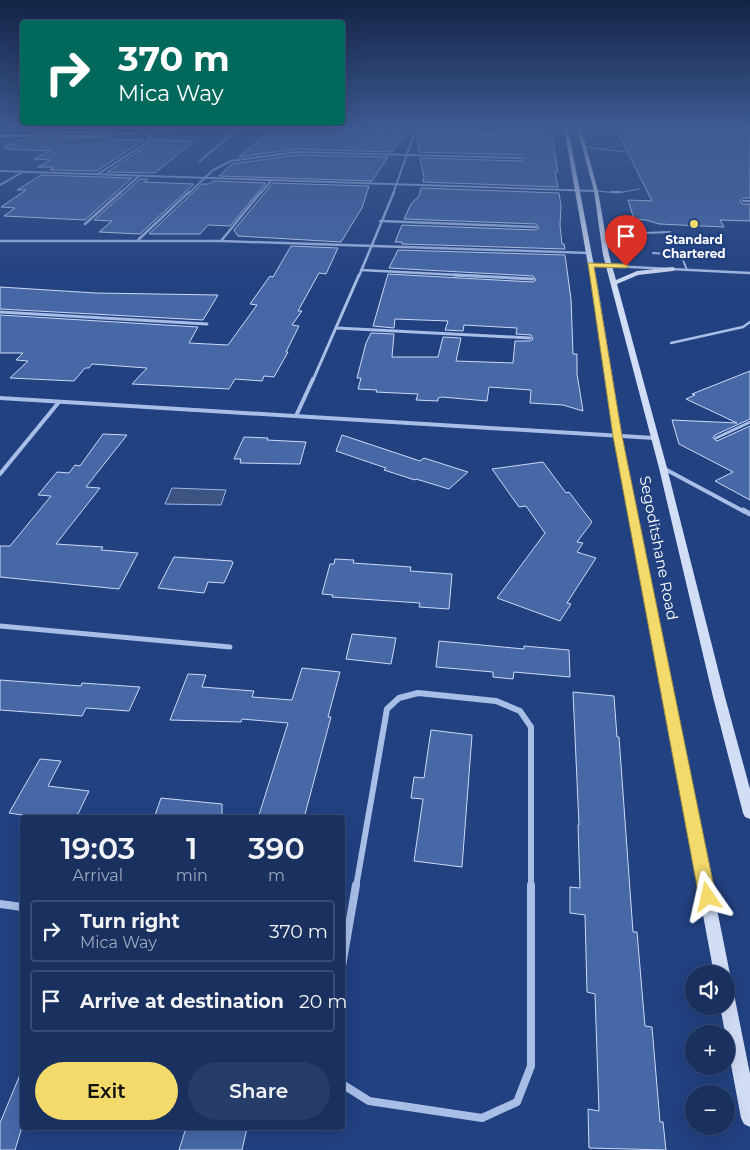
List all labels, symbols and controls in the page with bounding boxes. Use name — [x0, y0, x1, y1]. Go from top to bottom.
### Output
text: 370 m — [118, 37, 230, 80]
icon: right — [35, 40, 100, 105]
text: Mica Way — [118, 80, 224, 107]
pin — [605, 215, 647, 266]
marker: Standard Chartered — [688, 218, 700, 230]
icon: arrive — [612, 222, 640, 250]
place label: Standard Chartered — [662, 232, 726, 261]
street label: Segoditshane Road — [636, 474, 682, 622]
text: 19:03 — [60, 830, 135, 867]
text: 1 — [186, 830, 197, 867]
text: 390 — [248, 830, 305, 867]
text: Arrival — [73, 866, 123, 885]
text: min — [176, 866, 208, 885]
text: m — [268, 866, 285, 885]
position arrow — [681, 870, 733, 922]
text: Turn right — [80, 910, 180, 933]
icon: right — [37, 917, 65, 945]
text: 370 m — [269, 920, 328, 943]
text: Mica Way — [80, 933, 157, 952]
map controls — [685, 965, 735, 1135]
button: sound — [685, 965, 735, 1015]
icon: arrive — [37, 987, 65, 1015]
text: Arrive at destination — [80, 990, 284, 1013]
text: 20 m — [299, 990, 347, 1013]
button: + — [685, 1025, 735, 1075]
button: Exit — [35, 1062, 178, 1120]
button: Share — [188, 1062, 330, 1120]
button: − — [685, 1085, 735, 1135]

